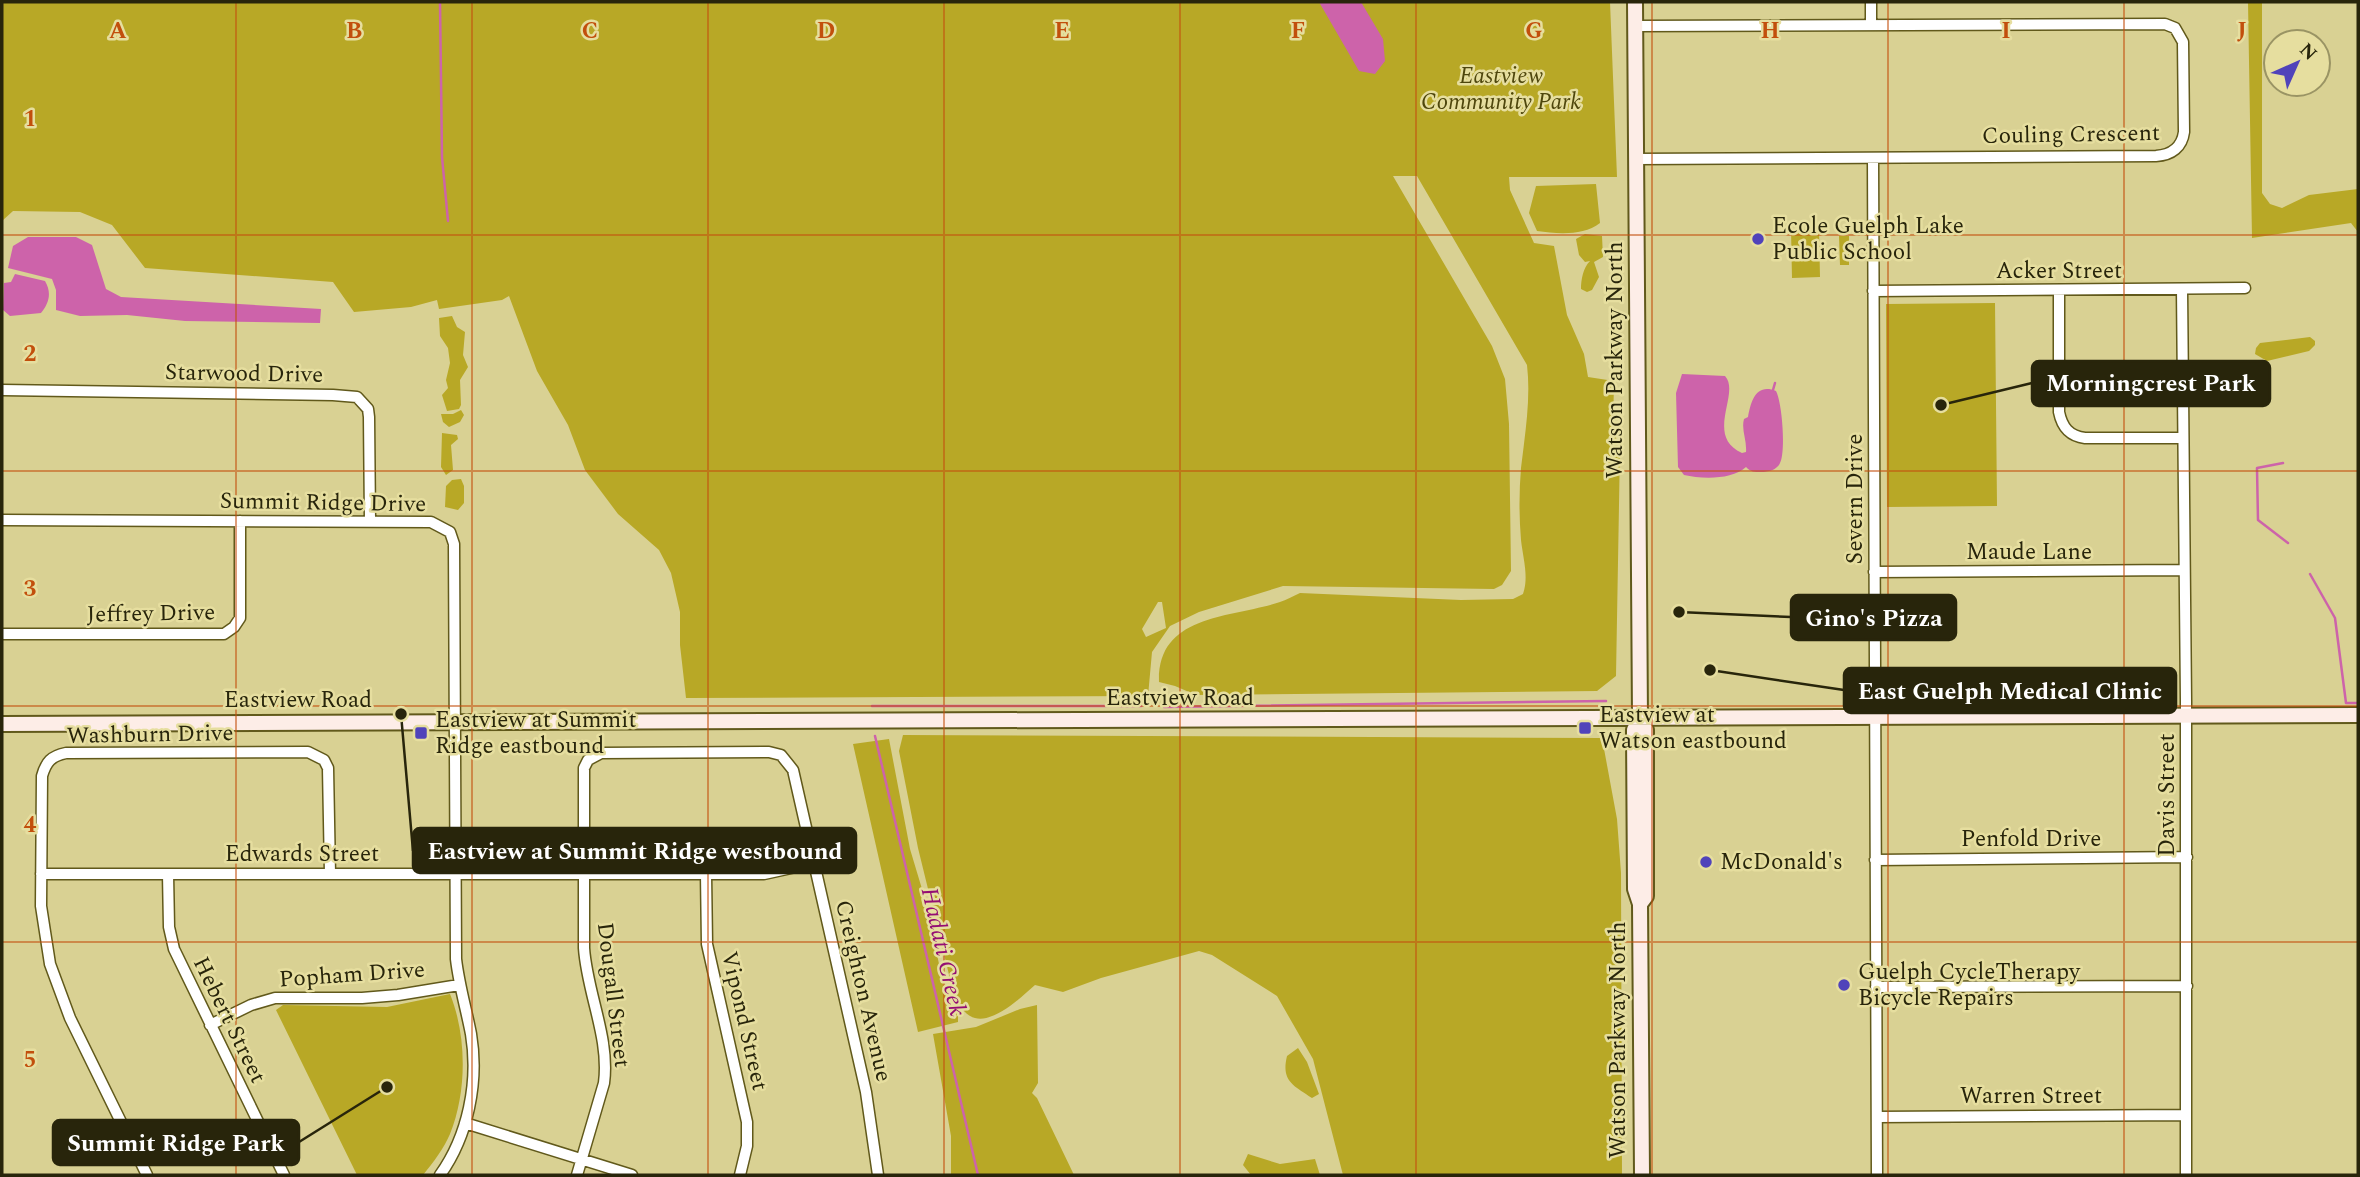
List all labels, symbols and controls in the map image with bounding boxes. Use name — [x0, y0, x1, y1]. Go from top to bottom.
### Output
text: A — [109, 14, 127, 49]
text: B — [346, 14, 362, 49]
text: C — [582, 14, 598, 49]
text: D — [817, 14, 835, 49]
text: E — [1054, 14, 1070, 49]
text: F — [1291, 14, 1305, 49]
text: G — [1525, 14, 1543, 49]
text: H — [1760, 14, 1780, 49]
text: I — [2001, 14, 2011, 49]
text: J — [2237, 14, 2247, 49]
north arrow — [2262, 28, 2332, 98]
text: N — [2292, 36, 2324, 68]
park label: Eastview Community Park — [1421, 59, 1581, 120]
text: 1 — [24, 102, 36, 137]
street label: Couling Crescent — [1982, 116, 2160, 154]
place label: Ecole Guelph Lake Public School — [1772, 209, 1964, 270]
marker: Ecole Guelph Lake Public School — [1750, 231, 1766, 247]
street label: Watson Parkway North — [1598, 241, 1633, 479]
street label: Acker Street — [1996, 254, 2122, 289]
text: 2 — [24, 337, 37, 372]
street label: Starwood Drive — [165, 355, 323, 393]
callout: Morningcrest Park — [2032, 361, 2270, 406]
text: Morningcrest Park — [2046, 366, 2257, 402]
street label: Severn Drive — [1838, 434, 1873, 564]
street label: Summit Ridge Drive — [219, 484, 427, 522]
street label: Maude Lane — [1966, 535, 2092, 570]
text: 3 — [24, 572, 37, 607]
street label: Jeffrey Drive — [86, 595, 216, 633]
callout: Gino's Pizza — [1791, 595, 1956, 640]
text: Gino's Pizza — [1805, 601, 1943, 637]
callout: East Guelph Medical Clinic — [1844, 668, 2176, 713]
text: East Guelph Medical Clinic — [1858, 674, 2162, 710]
street label: Eastview Road — [1106, 681, 1254, 716]
street label: Eastview Road — [224, 683, 372, 718]
place label: Eastview at Watson eastbound — [1599, 698, 1787, 759]
place label: Eastview at Summit Ridge eastbound — [435, 703, 637, 764]
street label: Washburn Drive — [66, 716, 234, 754]
marker: Eastview at Watson eastbound — [1577, 720, 1593, 736]
marker: Eastview at Summit Ridge eastbound — [413, 725, 429, 741]
street label: Davis Street — [2150, 733, 2185, 857]
text: 4 — [24, 808, 37, 843]
street label: Penfold Drive — [1961, 822, 2101, 857]
callout: Eastview at Summit Ridge westbound — [413, 828, 856, 873]
text: Eastview at Summit Ridge westbound — [428, 834, 842, 870]
street label: Edwards Street — [225, 837, 379, 872]
place label: McDonald's — [1720, 845, 1843, 880]
marker: McDonald's — [1698, 854, 1714, 870]
water label: Hadati Creek — [911, 884, 975, 1020]
street label: Creighton Avenue — [825, 897, 901, 1085]
street label: Dougall Street — [587, 920, 639, 1070]
street label: Watson Parkway North — [1601, 921, 1636, 1159]
street label: Vipond Street — [711, 948, 777, 1094]
street label: Hebert Street — [183, 951, 275, 1089]
street label: Popham Drive — [278, 952, 426, 998]
place label: Guelph CycleTherapy Bicycle Repairs — [1858, 955, 2081, 1016]
marker: Guelph CycleTherapy Bicycle Repairs — [1836, 977, 1852, 993]
text: 5 — [24, 1043, 36, 1078]
street label: Warren Street — [1960, 1079, 2102, 1114]
callout: Summit Ridge Park — [53, 1120, 299, 1165]
text: Summit Ridge Park — [67, 1126, 285, 1162]

